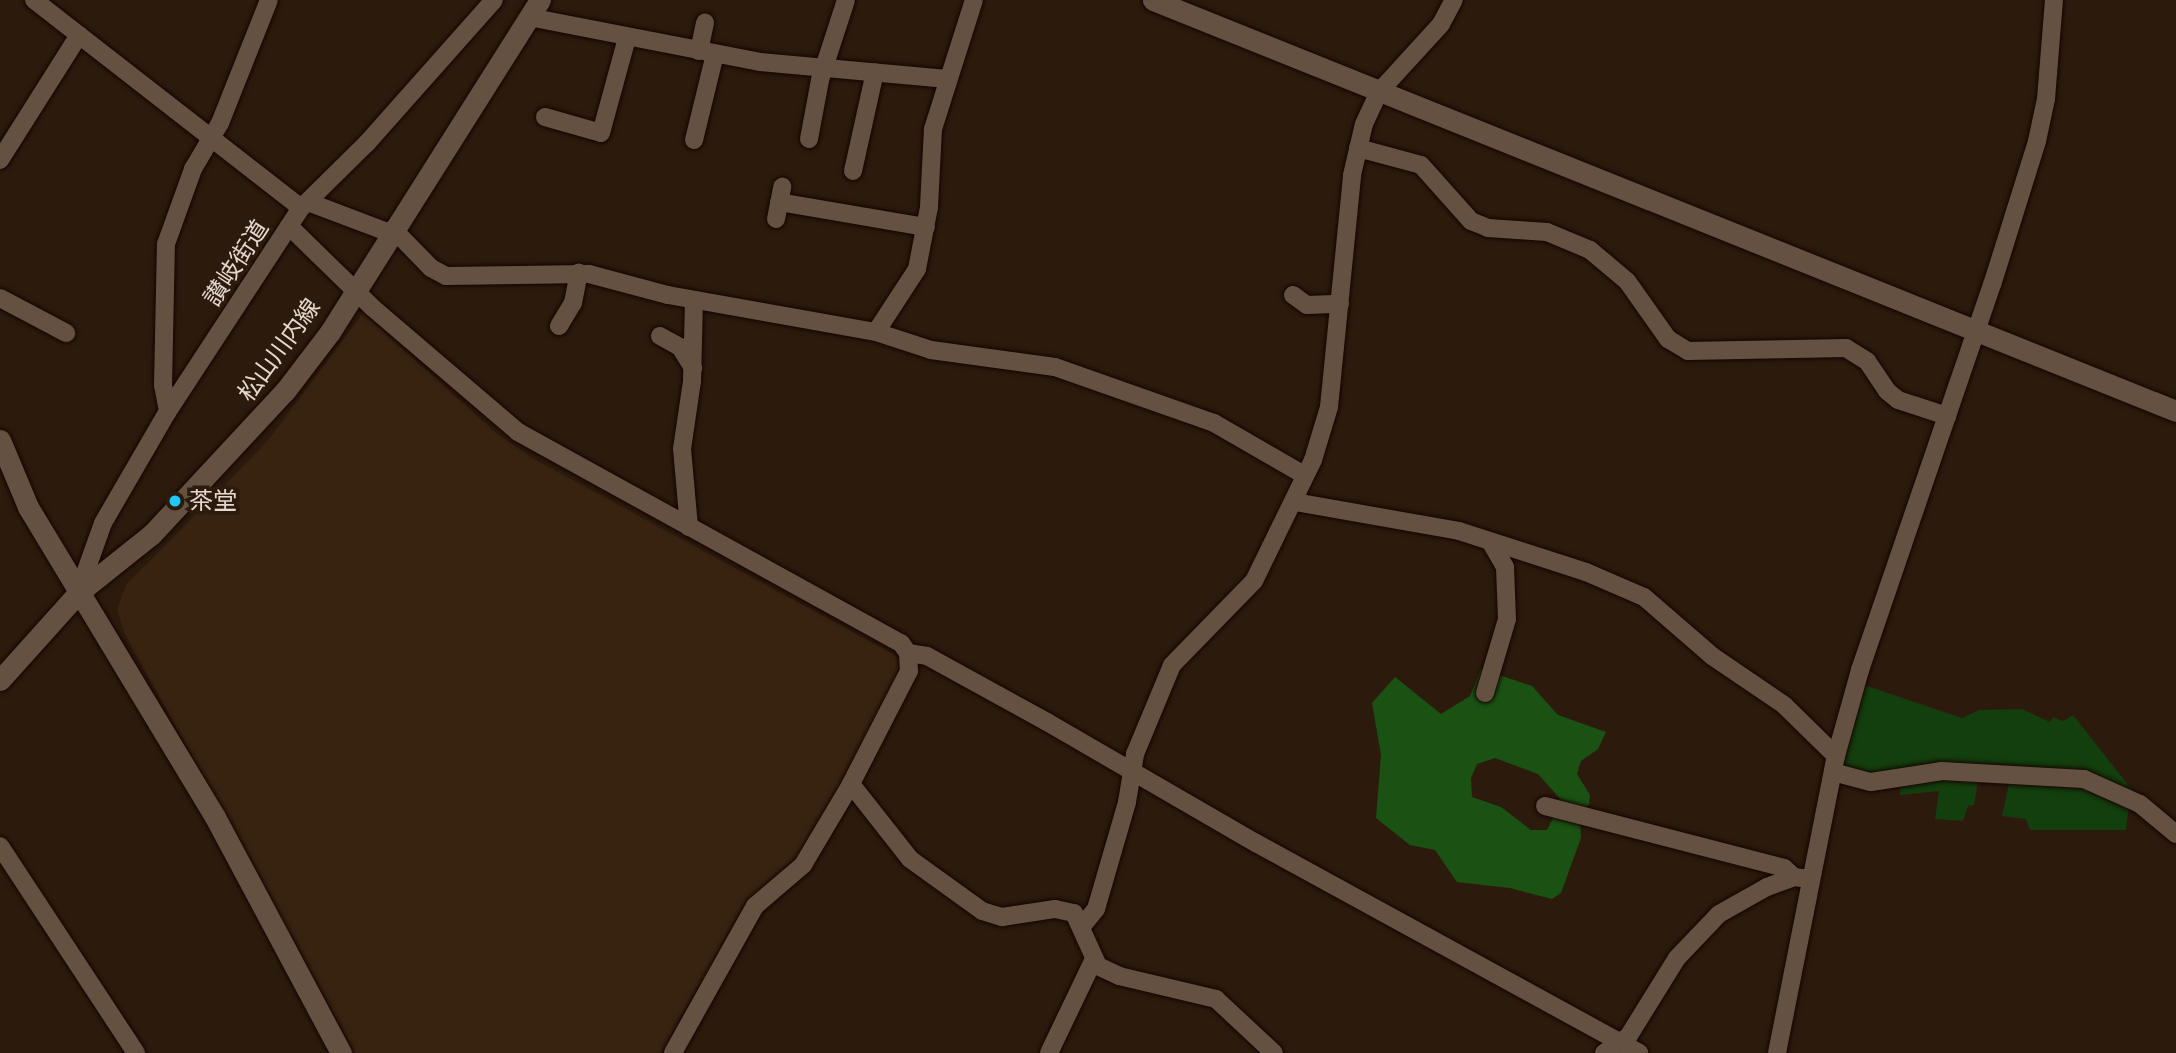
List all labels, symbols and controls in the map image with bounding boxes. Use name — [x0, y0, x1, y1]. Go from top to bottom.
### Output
street label: 讃岐街道 — [198, 215, 274, 311]
street label: 松山川内線 — [232, 293, 326, 407]
place label: 茶堂 — [189, 487, 237, 515]
marker: 茶堂 — [167, 493, 183, 509]

